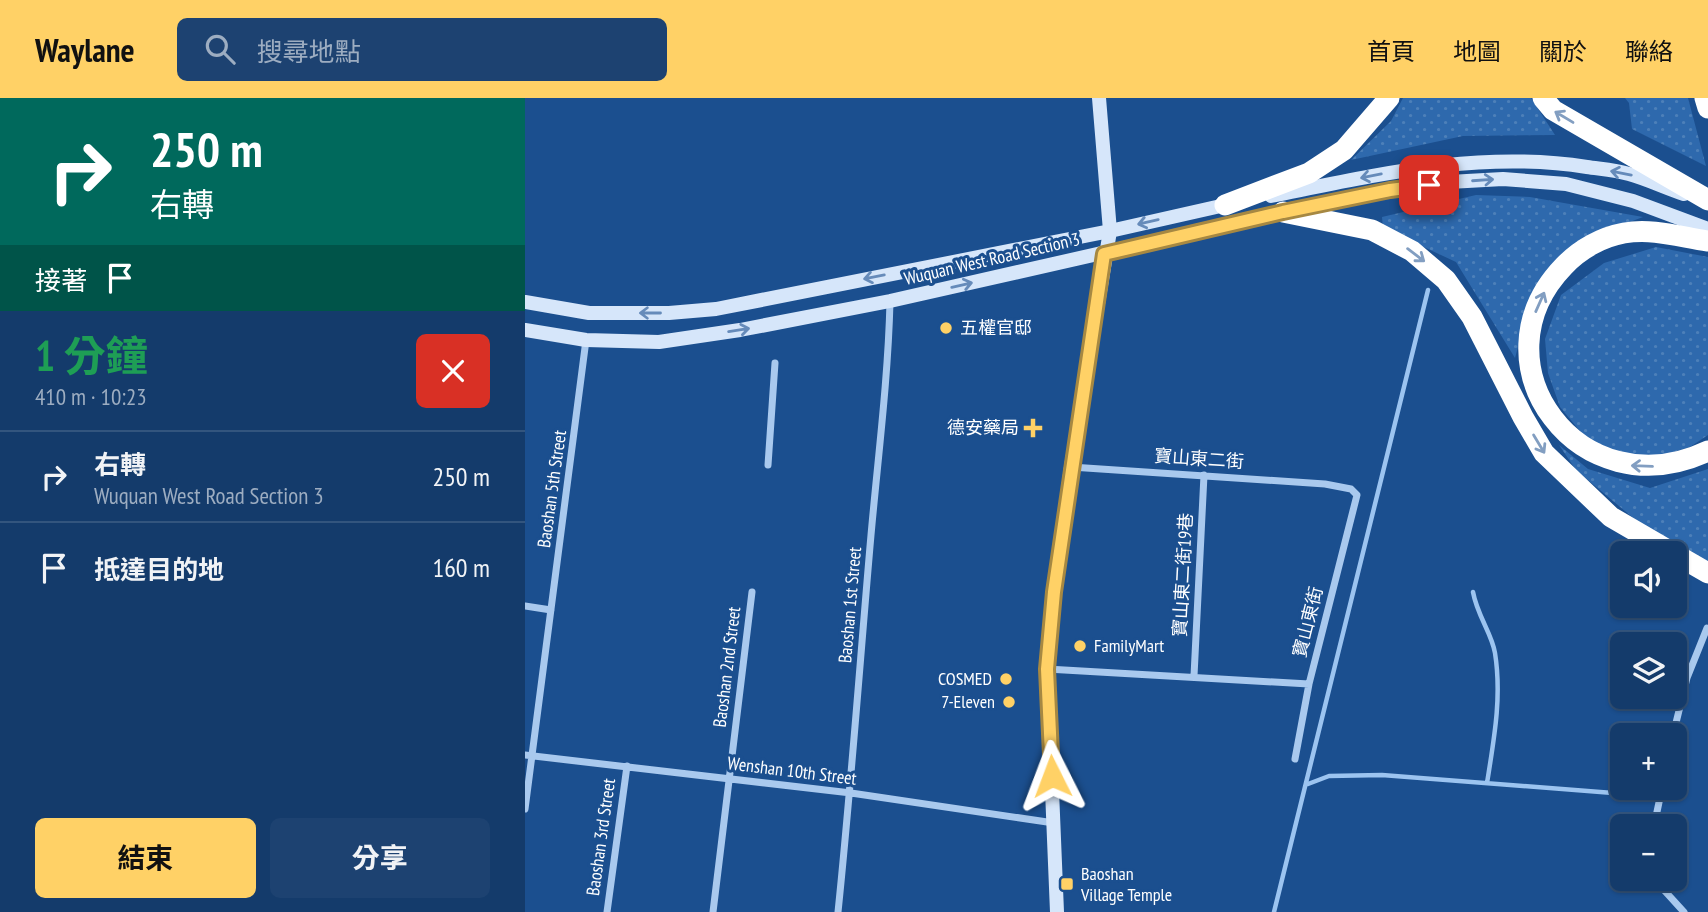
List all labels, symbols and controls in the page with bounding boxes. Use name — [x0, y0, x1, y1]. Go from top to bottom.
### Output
search box — [177, 18, 667, 81]
text: Waylane — [35, 28, 135, 71]
icon: search — [201, 30, 239, 68]
text: 搜尋地點 — [257, 35, 361, 68]
text: 首頁 — [1367, 36, 1415, 67]
text: 地圖 — [1453, 36, 1501, 67]
text: 關於 — [1539, 36, 1587, 67]
text: 聯絡 — [1625, 36, 1673, 67]
one-way arrow — [1555, 110, 1575, 124]
text: 250 m — [150, 117, 263, 181]
icon: right — [35, 126, 126, 217]
pin — [1399, 155, 1459, 215]
icon: arrive — [1410, 166, 1448, 204]
one-way arrow — [1610, 166, 1632, 179]
one-way arrow — [1360, 169, 1383, 183]
one-way arrow — [1472, 173, 1494, 186]
text: 右轉 — [150, 183, 214, 225]
one-way arrow — [1137, 216, 1160, 230]
street label: Wuquan West Road Section 3 — [902, 227, 1082, 290]
one-way arrow — [1406, 248, 1424, 263]
icon: arrive — [101, 259, 139, 297]
text: 接著 — [35, 264, 87, 297]
one-way arrow — [863, 271, 886, 285]
one-way arrow — [950, 278, 972, 291]
one-way arrow — [1534, 292, 1547, 313]
one-way arrow — [639, 306, 662, 320]
place label: 五權官邸 — [960, 316, 1032, 339]
marker: 五權官邸 — [938, 320, 954, 336]
one-way arrow — [727, 323, 749, 336]
text: 1 分鐘 — [35, 328, 148, 383]
button: close — [416, 334, 490, 408]
text: 410 m · 10:23 — [35, 382, 147, 411]
place label: 德安藥局 — [947, 416, 1019, 439]
marker: 德安藥局 — [1025, 420, 1041, 436]
street label: Baoshan 5th Street — [532, 429, 571, 549]
one-way arrow — [1532, 433, 1546, 453]
street label: 寶山東二街 — [1153, 444, 1245, 473]
text: 右轉 — [94, 448, 146, 481]
icon: right — [35, 458, 73, 496]
one-way arrow — [1631, 459, 1654, 472]
text: 250 m — [432, 460, 490, 493]
text: Wuquan West Road Section 3 — [94, 481, 324, 510]
street label: 寶山東二街19巷 — [1168, 512, 1197, 638]
map controls — [1610, 541, 1687, 891]
button: sound — [1610, 541, 1687, 618]
street label: Baoshan 1st Street — [833, 546, 866, 664]
icon: arrive — [35, 549, 73, 587]
text: 160 m — [432, 551, 490, 584]
text: 抵達目的地 — [94, 553, 224, 586]
street label: 寶山東街 — [1288, 584, 1327, 660]
street label: Baoshan 2nd Street — [708, 605, 745, 729]
button: layers — [1610, 632, 1687, 709]
place label: FamilyMart — [1094, 634, 1164, 657]
marker: FamilyMart — [1072, 638, 1088, 654]
place label: COSMED — [938, 667, 992, 690]
marker: COSMED — [998, 671, 1014, 687]
place label: 7-Eleven — [941, 690, 995, 713]
marker: 7-Eleven — [1001, 694, 1017, 710]
button: + — [1610, 723, 1687, 800]
position arrow — [1015, 739, 1089, 813]
street label: Wenshan 10th Street — [726, 751, 858, 790]
street label: Baoshan 3rd Street — [581, 777, 620, 897]
button: − — [1610, 814, 1687, 891]
button: 結束 — [35, 818, 256, 898]
button: 分享 — [270, 818, 490, 898]
place label: Baoshan Village Temple — [1080, 862, 1172, 906]
marker: Baoshan Village Temple — [1059, 876, 1075, 892]

